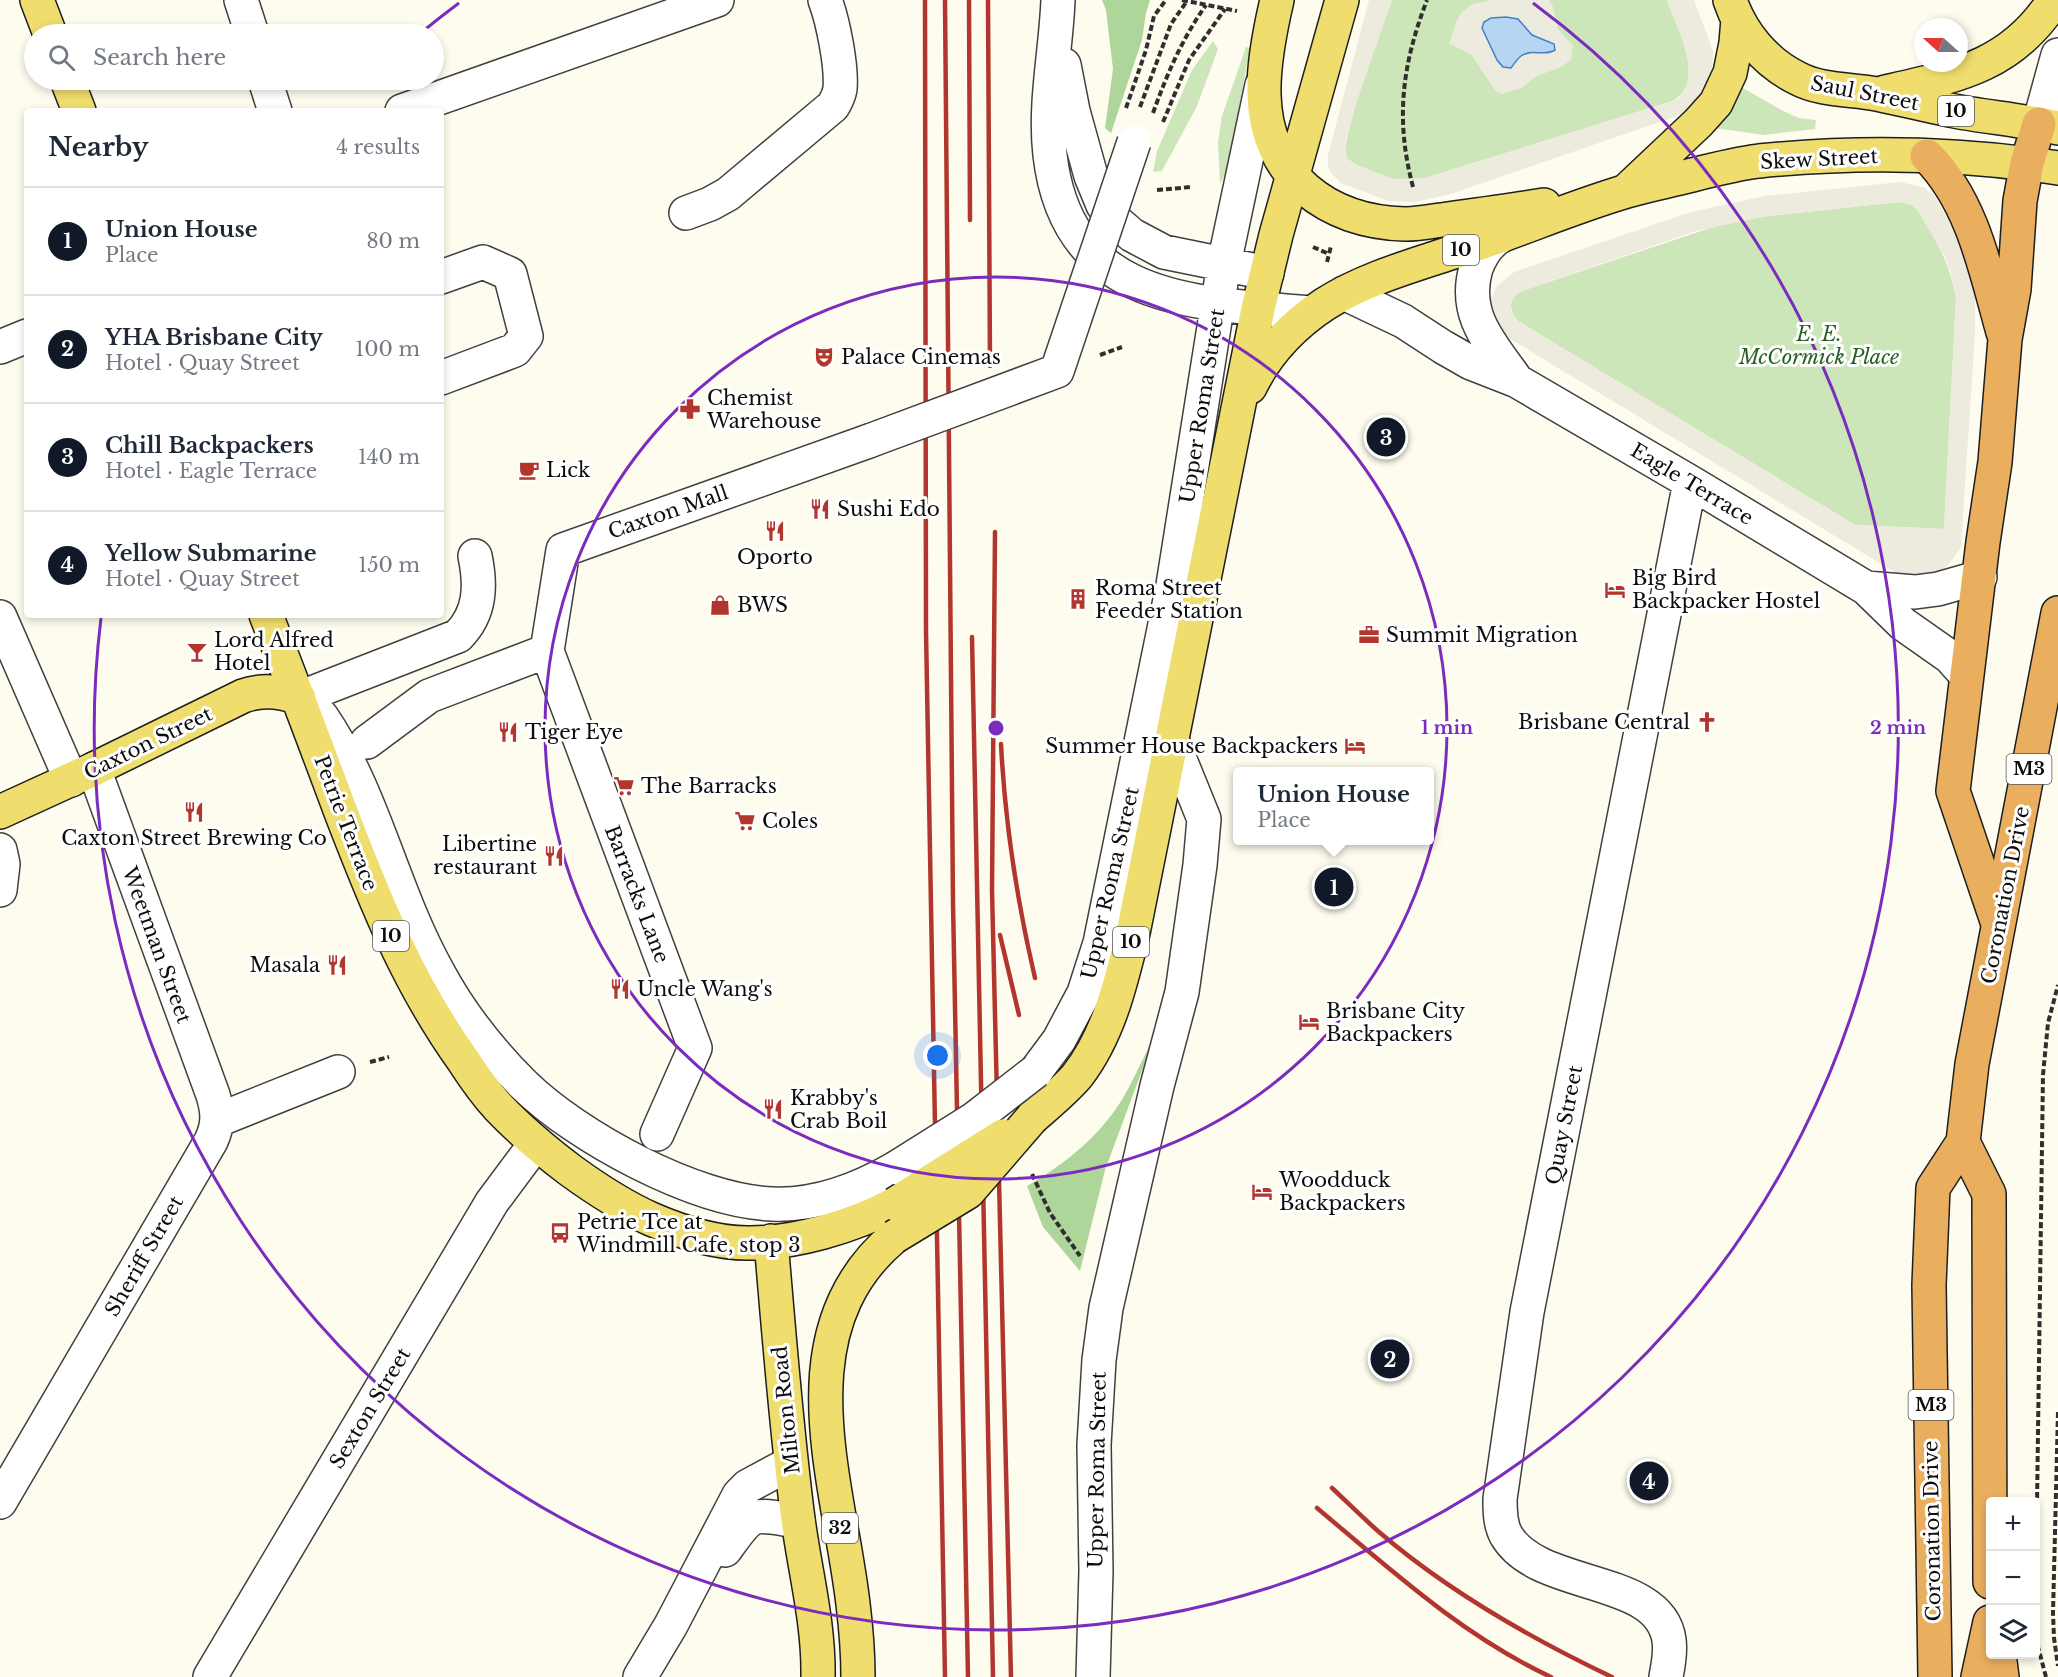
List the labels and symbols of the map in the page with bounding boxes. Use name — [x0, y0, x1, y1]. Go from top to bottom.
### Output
north arrow — [1914, 18, 1968, 72]
street label: Saul Street — [1809, 71, 1922, 115]
road number: 10 — [1938, 96, 1974, 126]
street label: Skew Street — [1759, 144, 1879, 174]
road number: 10 — [1443, 235, 1479, 265]
street label: Upper Roma Street — [1175, 306, 1229, 505]
park label: E. E. McCormick Place — [1738, 322, 1899, 369]
theatre icon: Palace Cinemas — [812, 345, 836, 369]
place label: Palace Cinemas — [841, 345, 1001, 369]
place label: Chemist Warehouse — [706, 386, 821, 433]
pharmacy icon: Chemist Warehouse — [678, 397, 702, 421]
pin: 3 — [1366, 414, 1406, 460]
street label: Eagle Terrace — [1627, 438, 1757, 530]
cafe icon: Lick — [517, 458, 541, 482]
place label: Lick — [546, 458, 591, 482]
street label: Caxton Mall — [605, 480, 731, 544]
restaurant icon: Sushi Edo — [808, 497, 832, 521]
place label: Sushi Edo — [837, 497, 940, 521]
restaurant icon: Oporto — [763, 519, 787, 543]
place label: Oporto — [737, 545, 813, 569]
place label: Big Bird Backpacker Hostel — [1632, 566, 1820, 613]
place label: Roma Street Feeder Station — [1095, 576, 1243, 623]
hotel icon: Big Bird Backpacker Hostel — [1603, 578, 1627, 602]
building icon: Roma Street Feeder Station — [1066, 587, 1090, 611]
shop icon: BWS — [708, 593, 732, 617]
place label: BWS — [737, 593, 788, 617]
office icon: Summit Migration — [1357, 623, 1381, 647]
place label: Summit Migration — [1386, 623, 1578, 647]
place label: Lord Alfred Hotel — [214, 628, 334, 675]
bar icon: Lord Alfred Hotel — [185, 640, 209, 664]
street label: Caxton Street — [80, 701, 216, 784]
place label: Brisbane Central — [1518, 710, 1690, 734]
church icon: Brisbane Central — [1695, 710, 1719, 734]
text: 1 min — [1421, 717, 1473, 739]
text: 2 min — [1870, 717, 1926, 739]
centre of rings — [986, 718, 1006, 738]
restaurant icon: Tiger Eye — [496, 720, 520, 744]
place label: Tiger Eye — [525, 720, 623, 744]
place label: Summer House Backpackers — [1045, 734, 1338, 758]
hotel icon: Summer House Backpackers — [1343, 734, 1367, 758]
street label: Petrie Terrace — [309, 752, 383, 894]
road number: M3 — [2006, 754, 2052, 784]
supermarket icon: The Barracks — [612, 774, 636, 798]
place label: The Barracks — [641, 774, 777, 798]
street label: Upper Roma Street — [1076, 784, 1144, 982]
restaurant icon: Caxton Street Brewing Co — [182, 800, 206, 824]
street label: Coronation Drive — [1976, 804, 2034, 986]
supermarket icon: Coles — [733, 809, 757, 833]
place label: Coles — [762, 809, 818, 833]
street label: Barracks Lane — [600, 822, 674, 966]
place label: Caxton Street Brewing Co — [61, 826, 327, 850]
place label: Libertine restaurant — [433, 832, 537, 879]
restaurant icon: Libertine restaurant — [542, 844, 566, 868]
street label: Weetman Street — [117, 863, 197, 1027]
pin: 1 — [1314, 864, 1354, 910]
road number: 10 — [373, 921, 409, 951]
road number: 10 — [1113, 927, 1149, 957]
place label: Masala — [249, 953, 321, 977]
restaurant icon: Masala — [325, 953, 349, 977]
restaurant icon: Uncle Wang's — [608, 977, 632, 1001]
place label: Uncle Wang's — [637, 977, 773, 1001]
place label: Brisbane City Backpackers — [1326, 999, 1465, 1046]
hotel icon: Brisbane City Backpackers — [1297, 1010, 1321, 1034]
your location — [923, 1041, 952, 1070]
street label: Quay Street — [1541, 1063, 1587, 1187]
place label: Krabby's Crab Boil — [790, 1086, 887, 1133]
restaurant icon: Krabby's Crab Boil — [761, 1097, 785, 1121]
place label: Woodduck Backpackers — [1278, 1168, 1406, 1215]
hotel icon: Woodduck Backpackers — [1250, 1180, 1274, 1204]
street label: Sheriff Street — [100, 1191, 188, 1320]
place label: Petrie Tce at Windmill Cafe, stop 3 — [576, 1210, 801, 1257]
bus stop icon: Petrie Tce at Windmill Cafe, stop 3 — [548, 1221, 572, 1245]
pin: 2 — [1370, 1336, 1410, 1382]
street label: Sexton Street — [324, 1343, 416, 1473]
street label: Milton Road — [767, 1345, 805, 1475]
street label: Upper Roma Street — [1083, 1371, 1111, 1569]
road number: M3 — [1908, 1390, 1954, 1420]
street label: Coronation Drive — [1918, 1441, 1946, 1621]
pin: 4 — [1630, 1458, 1668, 1504]
road number: 32 — [822, 1513, 858, 1543]

